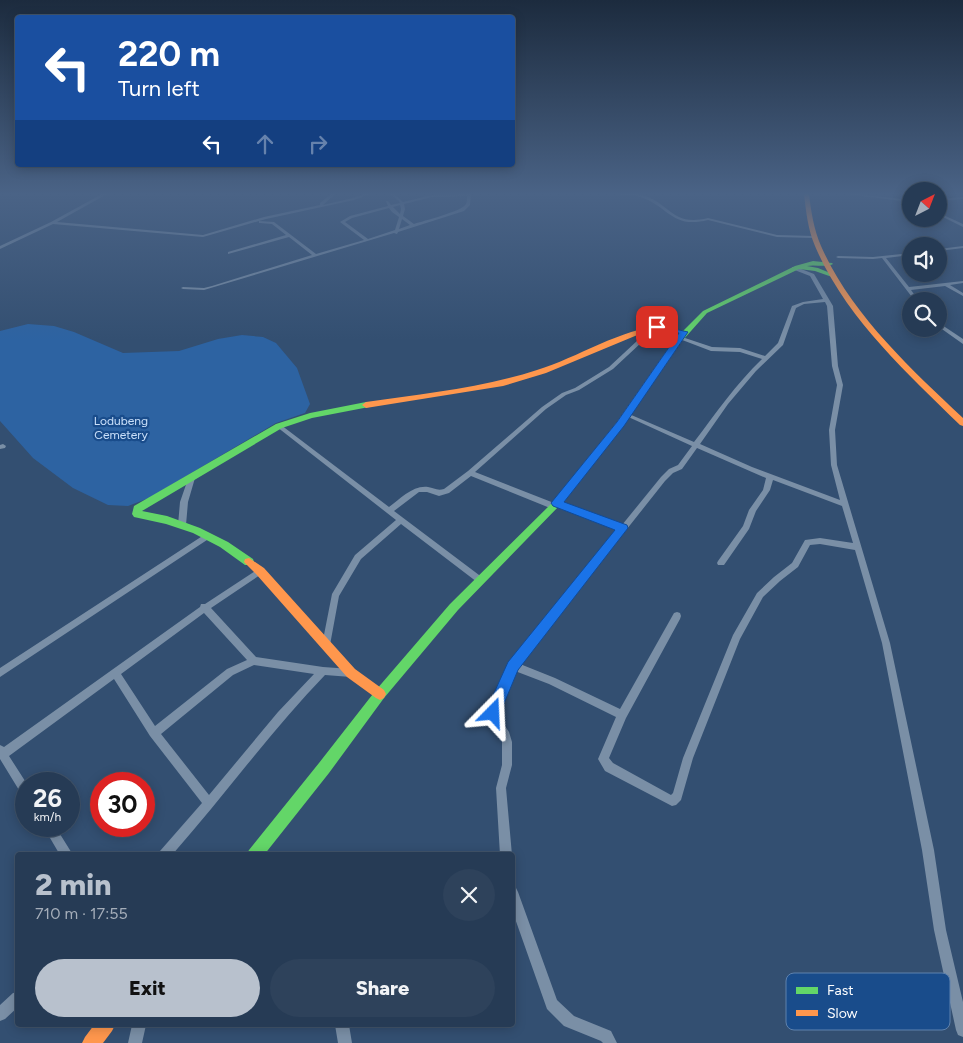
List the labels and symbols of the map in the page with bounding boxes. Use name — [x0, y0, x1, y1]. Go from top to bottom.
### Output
north arrow — [902, 182, 948, 228]
pin — [636, 306, 678, 348]
park label: Lodubeng Cemetery — [94, 414, 148, 442]
position arrow — [466, 686, 518, 738]
speed limit sign: 30 — [90, 772, 155, 837]
legend — [786, 973, 950, 1030]
text: Fast — [827, 982, 853, 999]
text: Slow — [827, 1005, 858, 1022]

